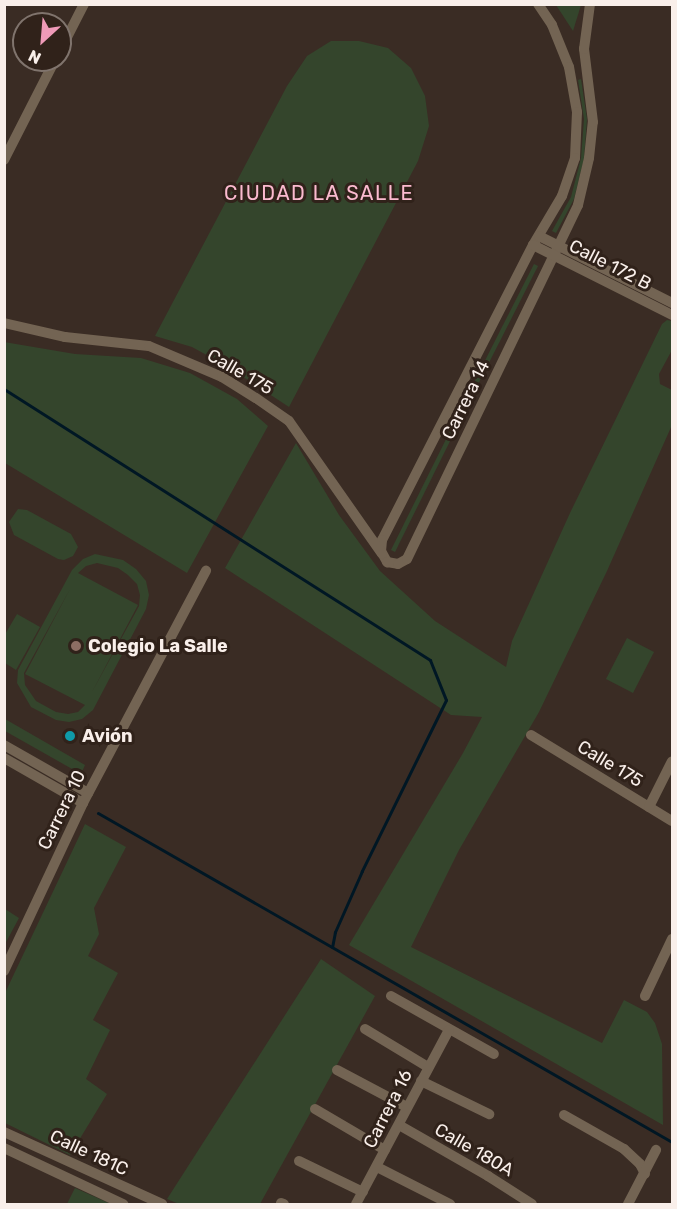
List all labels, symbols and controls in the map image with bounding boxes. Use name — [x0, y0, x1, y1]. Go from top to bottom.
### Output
north arrow — [12, 12, 72, 72]
text: N — [25, 46, 44, 68]
district label: CIUDAD LA SALLE — [224, 181, 414, 205]
street label: Calle 172 B — [565, 235, 655, 295]
street label: Calle 175 — [203, 344, 277, 400]
street label: Carrera 14 — [438, 357, 494, 443]
place label: Colegio La Salle — [88, 635, 228, 657]
marker: Colegio La Salle — [69, 639, 83, 653]
place label: Avión — [82, 725, 133, 747]
marker: Avión — [63, 729, 77, 743]
street label: Calle 175 — [573, 736, 647, 792]
street label: Carrera 10 — [34, 767, 90, 853]
street label: Carrera 16 — [359, 1066, 417, 1152]
street label: Calle 180A — [431, 1119, 517, 1181]
street label: Calle 181C — [46, 1125, 132, 1181]

